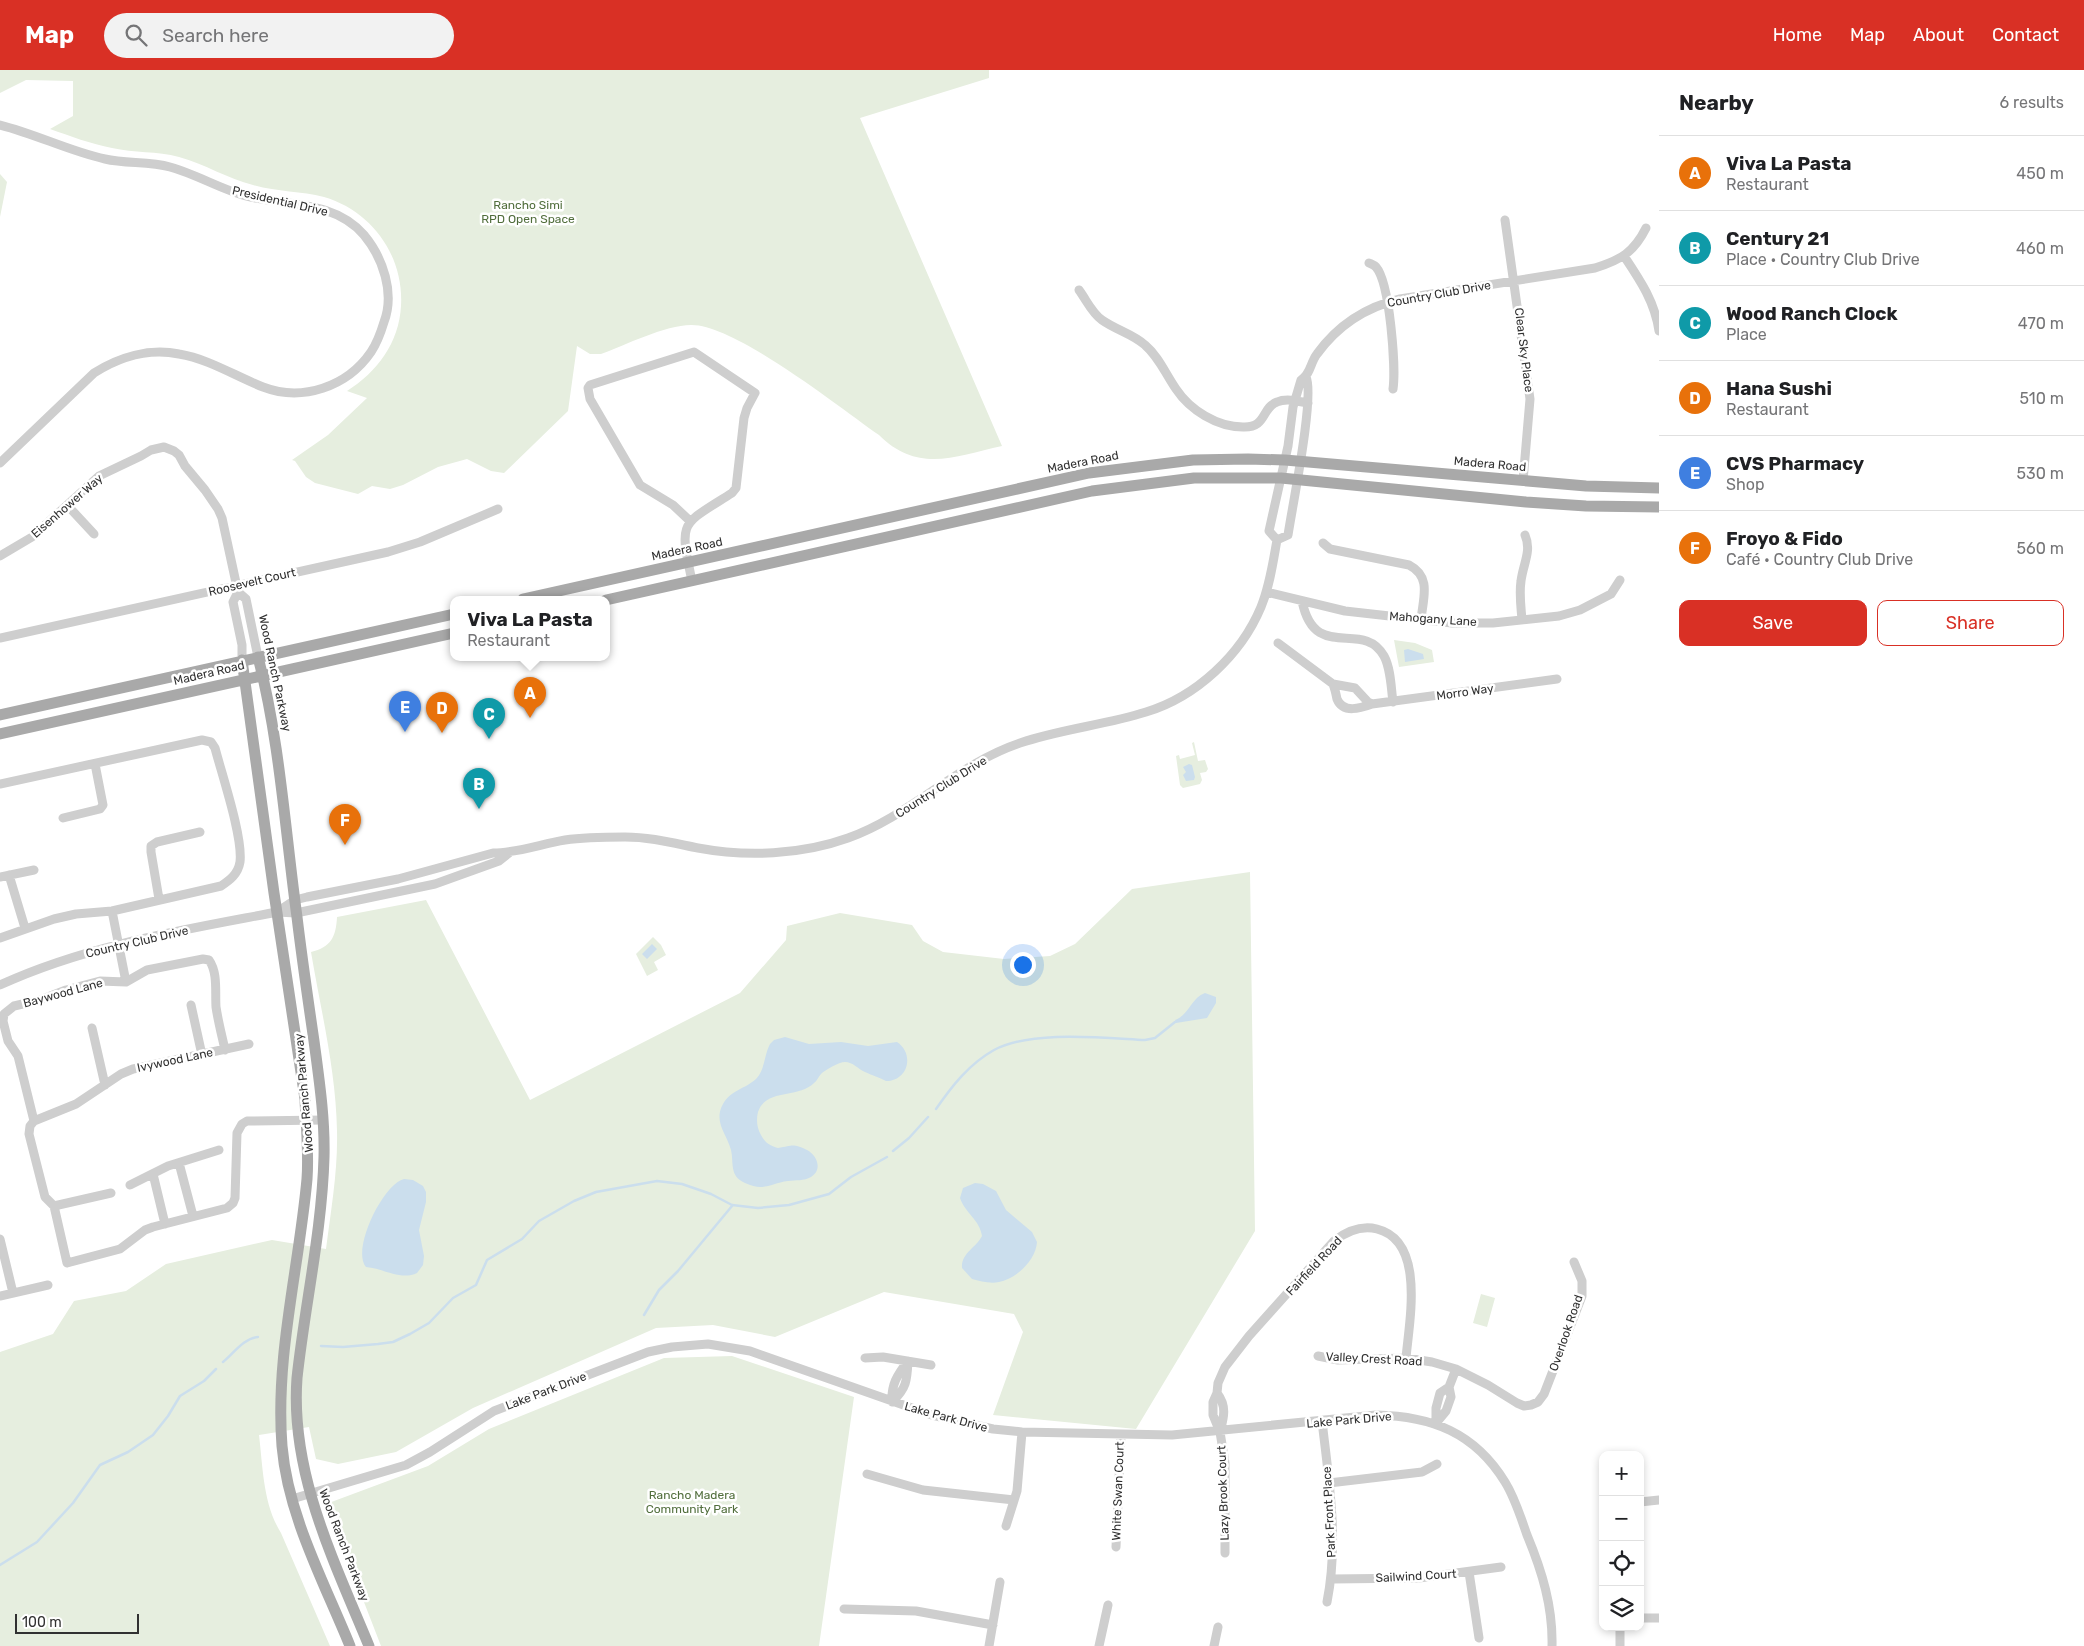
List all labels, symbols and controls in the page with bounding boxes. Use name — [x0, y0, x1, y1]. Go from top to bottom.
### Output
search box — [104, 13, 454, 58]
text: Map — [25, 21, 74, 49]
icon: search — [122, 21, 150, 49]
text: Search here — [162, 24, 269, 47]
text: Home — [1773, 24, 1822, 46]
text: Map — [1850, 24, 1885, 46]
text: About — [1913, 24, 1964, 46]
text: Contact — [1992, 24, 2059, 46]
text: Nearby — [1679, 90, 1754, 115]
text: 6 results — [1999, 93, 2064, 112]
text: Viva La Pasta — [1726, 152, 1852, 175]
text: A — [1689, 164, 1701, 183]
text: 450 m — [2016, 164, 2064, 183]
text: Restaurant — [1726, 175, 1809, 194]
street label: Presidential Drive — [231, 183, 330, 219]
park label: Rancho Simi RPD Open Space — [481, 198, 575, 226]
text: Century 21 — [1726, 227, 1829, 250]
text: B — [1689, 239, 1701, 258]
text: 460 m — [2016, 239, 2064, 258]
text: Place · Country Club Drive — [1726, 250, 1920, 269]
street label: Country Club Drive — [1386, 278, 1492, 310]
text: Wood Ranch Clock — [1726, 302, 1898, 325]
street label: Clear Sky Place — [1512, 307, 1536, 393]
text: C — [1689, 314, 1701, 333]
text: 470 m — [2018, 314, 2064, 333]
text: Place — [1726, 325, 1767, 344]
text: Hana Sushi — [1726, 377, 1832, 400]
text: D — [1689, 389, 1701, 408]
text: 510 m — [2020, 389, 2064, 408]
text: Restaurant — [1726, 400, 1809, 419]
street label: Madera Road — [1046, 448, 1120, 476]
text: CVS Pharmacy — [1726, 452, 1864, 475]
street label: Madera Road — [1453, 454, 1527, 474]
text: E — [1690, 464, 1700, 483]
text: 530 m — [2017, 464, 2064, 483]
street label: Eisenhower Way — [28, 471, 106, 541]
text: Shop — [1726, 475, 1764, 494]
text: Froyo & Fido — [1726, 527, 1843, 550]
street label: Madera Road — [650, 535, 724, 563]
text: F — [1690, 539, 1700, 558]
text: 560 m — [2017, 539, 2064, 558]
text: Café · Country Club Drive — [1726, 550, 1913, 569]
street label: Roosevelt Court — [207, 565, 297, 599]
popup — [450, 596, 610, 661]
button: Save — [1679, 600, 1867, 646]
button: Share — [1877, 600, 2064, 646]
text: Viva La Pasta — [467, 608, 593, 631]
street label: Mahogany Lane — [1389, 609, 1478, 629]
street label: Wood Ranch Parkway — [256, 613, 294, 733]
text: Restaurant — [467, 631, 550, 650]
street label: Madera Road — [172, 658, 246, 688]
pin: A — [514, 677, 546, 718]
street label: Morro Way — [1436, 681, 1495, 703]
pin: E — [389, 691, 421, 732]
pin: D — [426, 692, 458, 733]
pin: C — [473, 698, 505, 739]
street label: Country Club Drive — [893, 753, 989, 821]
pin: B — [463, 768, 495, 809]
pin: F — [329, 804, 361, 845]
street label: Country Club Drive — [84, 923, 190, 961]
your location — [1010, 952, 1036, 978]
street label: Baywood Lane — [22, 976, 105, 1010]
street label: Wood Ranch Parkway — [292, 1033, 316, 1153]
street label: Ivywood Lane — [136, 1045, 214, 1075]
street label: Fairfield Road — [1283, 1234, 1345, 1298]
street label: Overlook Road — [1546, 1293, 1586, 1373]
street label: Valley Crest Road — [1325, 1349, 1423, 1369]
street label: Lake Park Drive — [504, 1369, 589, 1413]
street label: Lake Park Drive — [903, 1399, 989, 1435]
street label: Lake Park Drive — [1306, 1409, 1393, 1431]
street label: White Swan Court — [1109, 1441, 1127, 1541]
street label: Lazy Brook Court — [1214, 1445, 1232, 1541]
map controls — [1599, 1451, 1644, 1631]
button: + — [1599, 1451, 1644, 1496]
street label: Park Front Place — [1320, 1466, 1338, 1558]
street label: Wood Ranch Parkway — [316, 1487, 372, 1604]
park label: Rancho Madera Community Park — [646, 1488, 739, 1516]
button: − — [1599, 1496, 1644, 1541]
button: locate — [1599, 1541, 1644, 1586]
street label: Sailwind Court — [1375, 1567, 1457, 1585]
button: layers — [1599, 1586, 1644, 1631]
scale bar — [15, 1611, 139, 1634]
text: 100 m — [22, 1614, 62, 1631]

